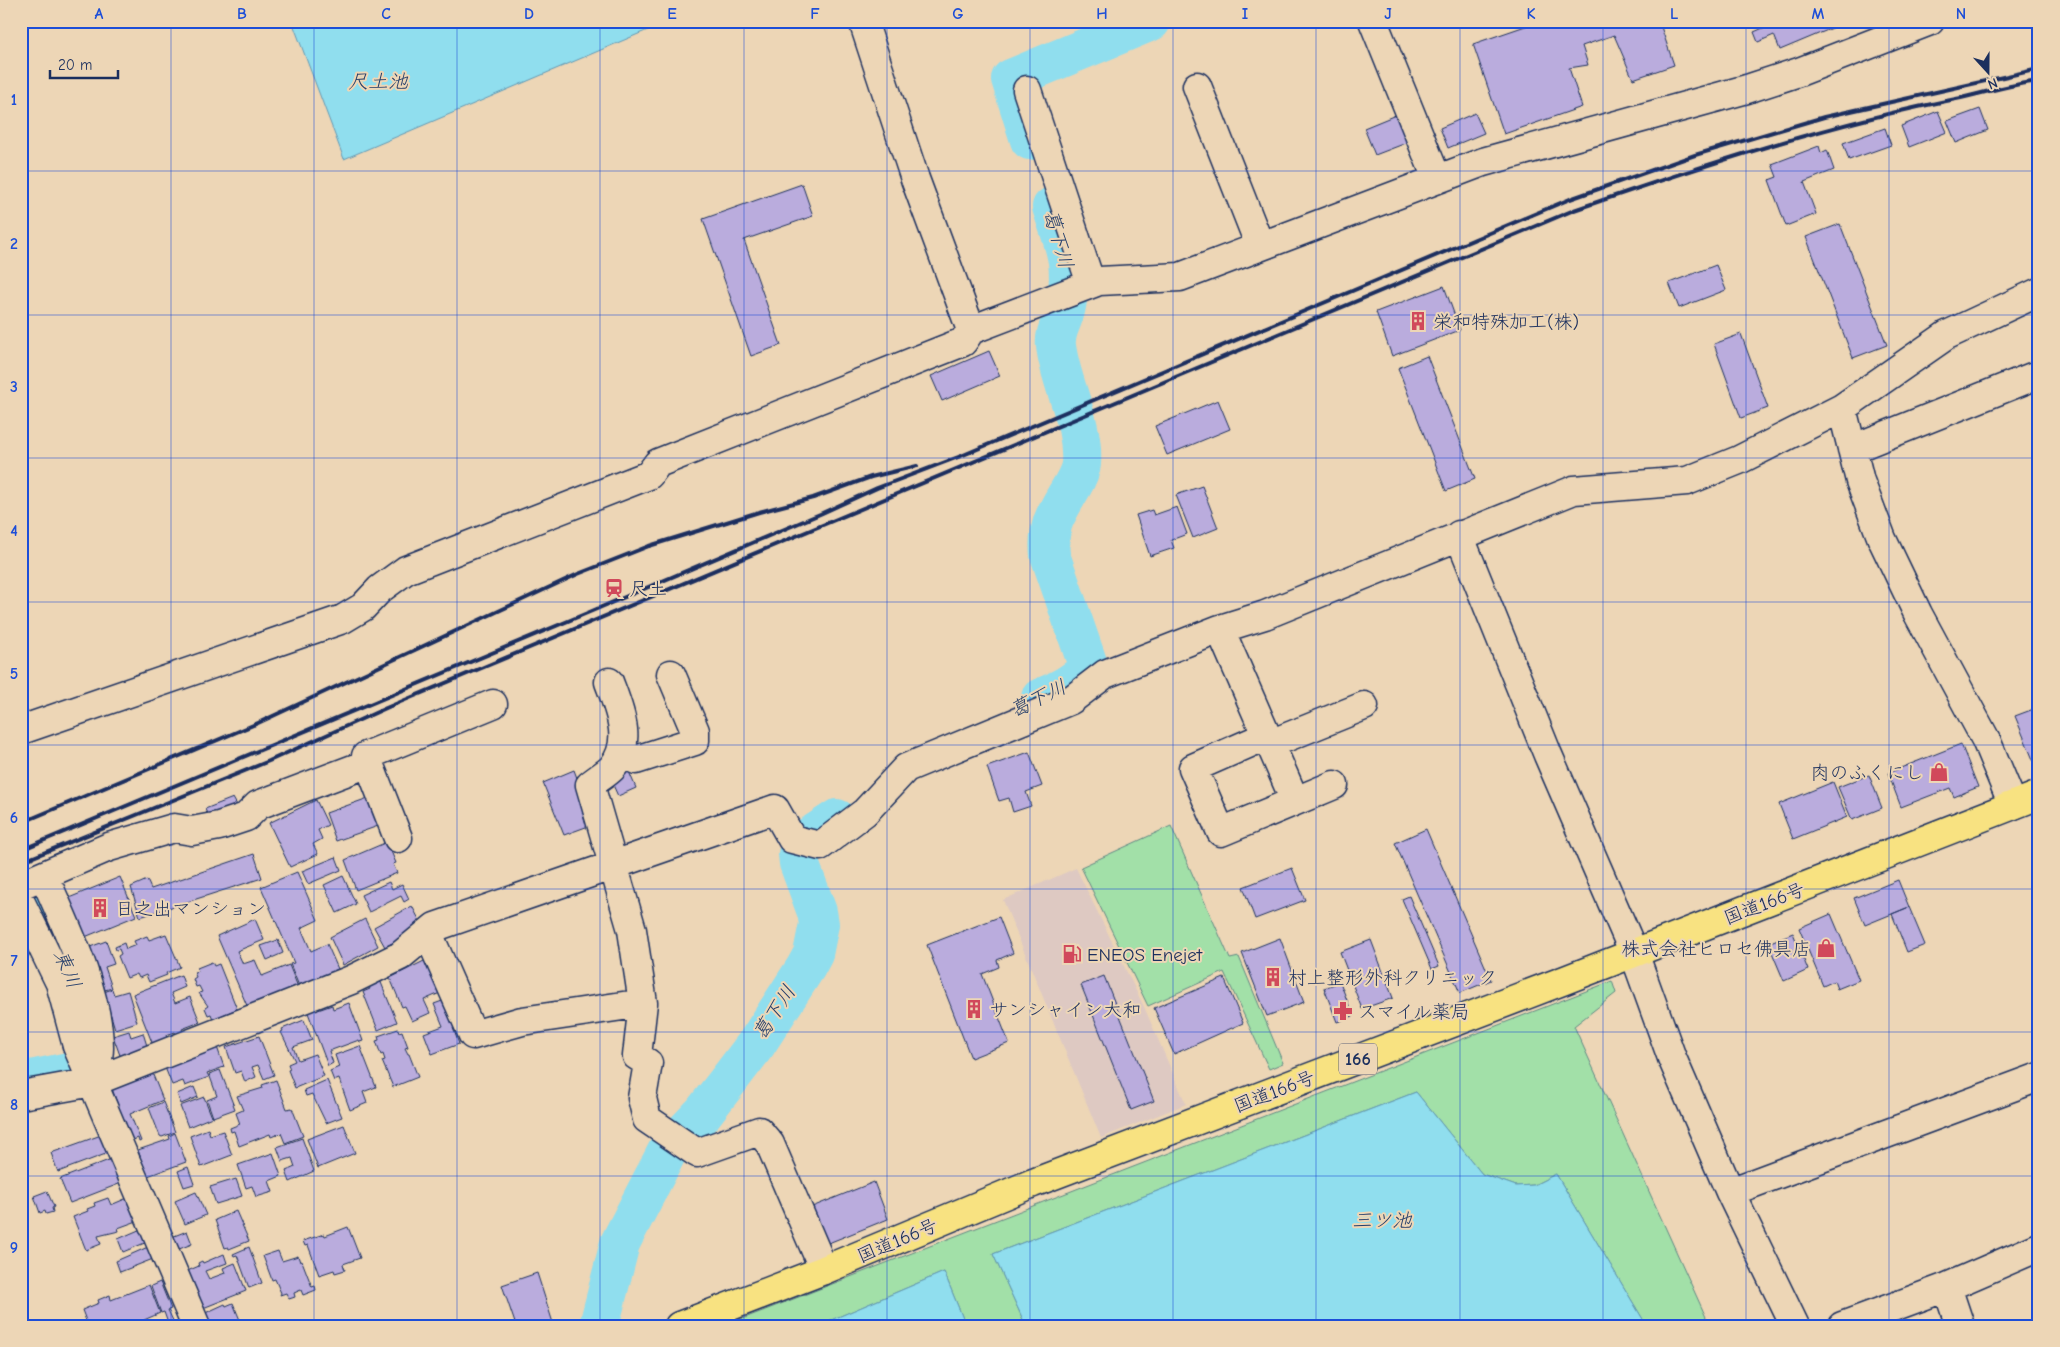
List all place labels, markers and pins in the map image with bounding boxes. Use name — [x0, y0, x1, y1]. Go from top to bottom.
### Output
building icon: 栄和特殊加工(株) — [1407, 310, 1429, 332]
place label: 栄和特殊加工(株) — [1433, 311, 1579, 333]
station icon: 尺土 — [603, 577, 625, 599]
place label: 尺土 — [629, 578, 667, 600]
shop icon: 肉のふくにし — [1928, 761, 1950, 783]
place label: 肉のふくにし — [1810, 762, 1924, 784]
building icon: 日之出マンション — [89, 897, 111, 919]
place label: 日之出マンション — [115, 898, 266, 920]
shop icon: 株式会社ヒロセ佛具店 — [1815, 937, 1837, 959]
place label: 株式会社ヒロセ佛具店 — [1621, 938, 1811, 960]
fuel station icon: ENEOS Enejet — [1061, 943, 1083, 965]
place label: ENEOS Enejet — [1087, 944, 1203, 966]
building icon: 村上整形外科クリニック — [1262, 966, 1284, 988]
place label: 村上整形外科クリニック — [1288, 967, 1497, 989]
building icon: サンシャイン大和 — [963, 998, 985, 1020]
place label: サンシャイン大和 — [989, 999, 1141, 1021]
pharmacy icon: スマイル薬局 — [1332, 1000, 1354, 1022]
place label: スマイル薬局 — [1358, 1001, 1470, 1023]

